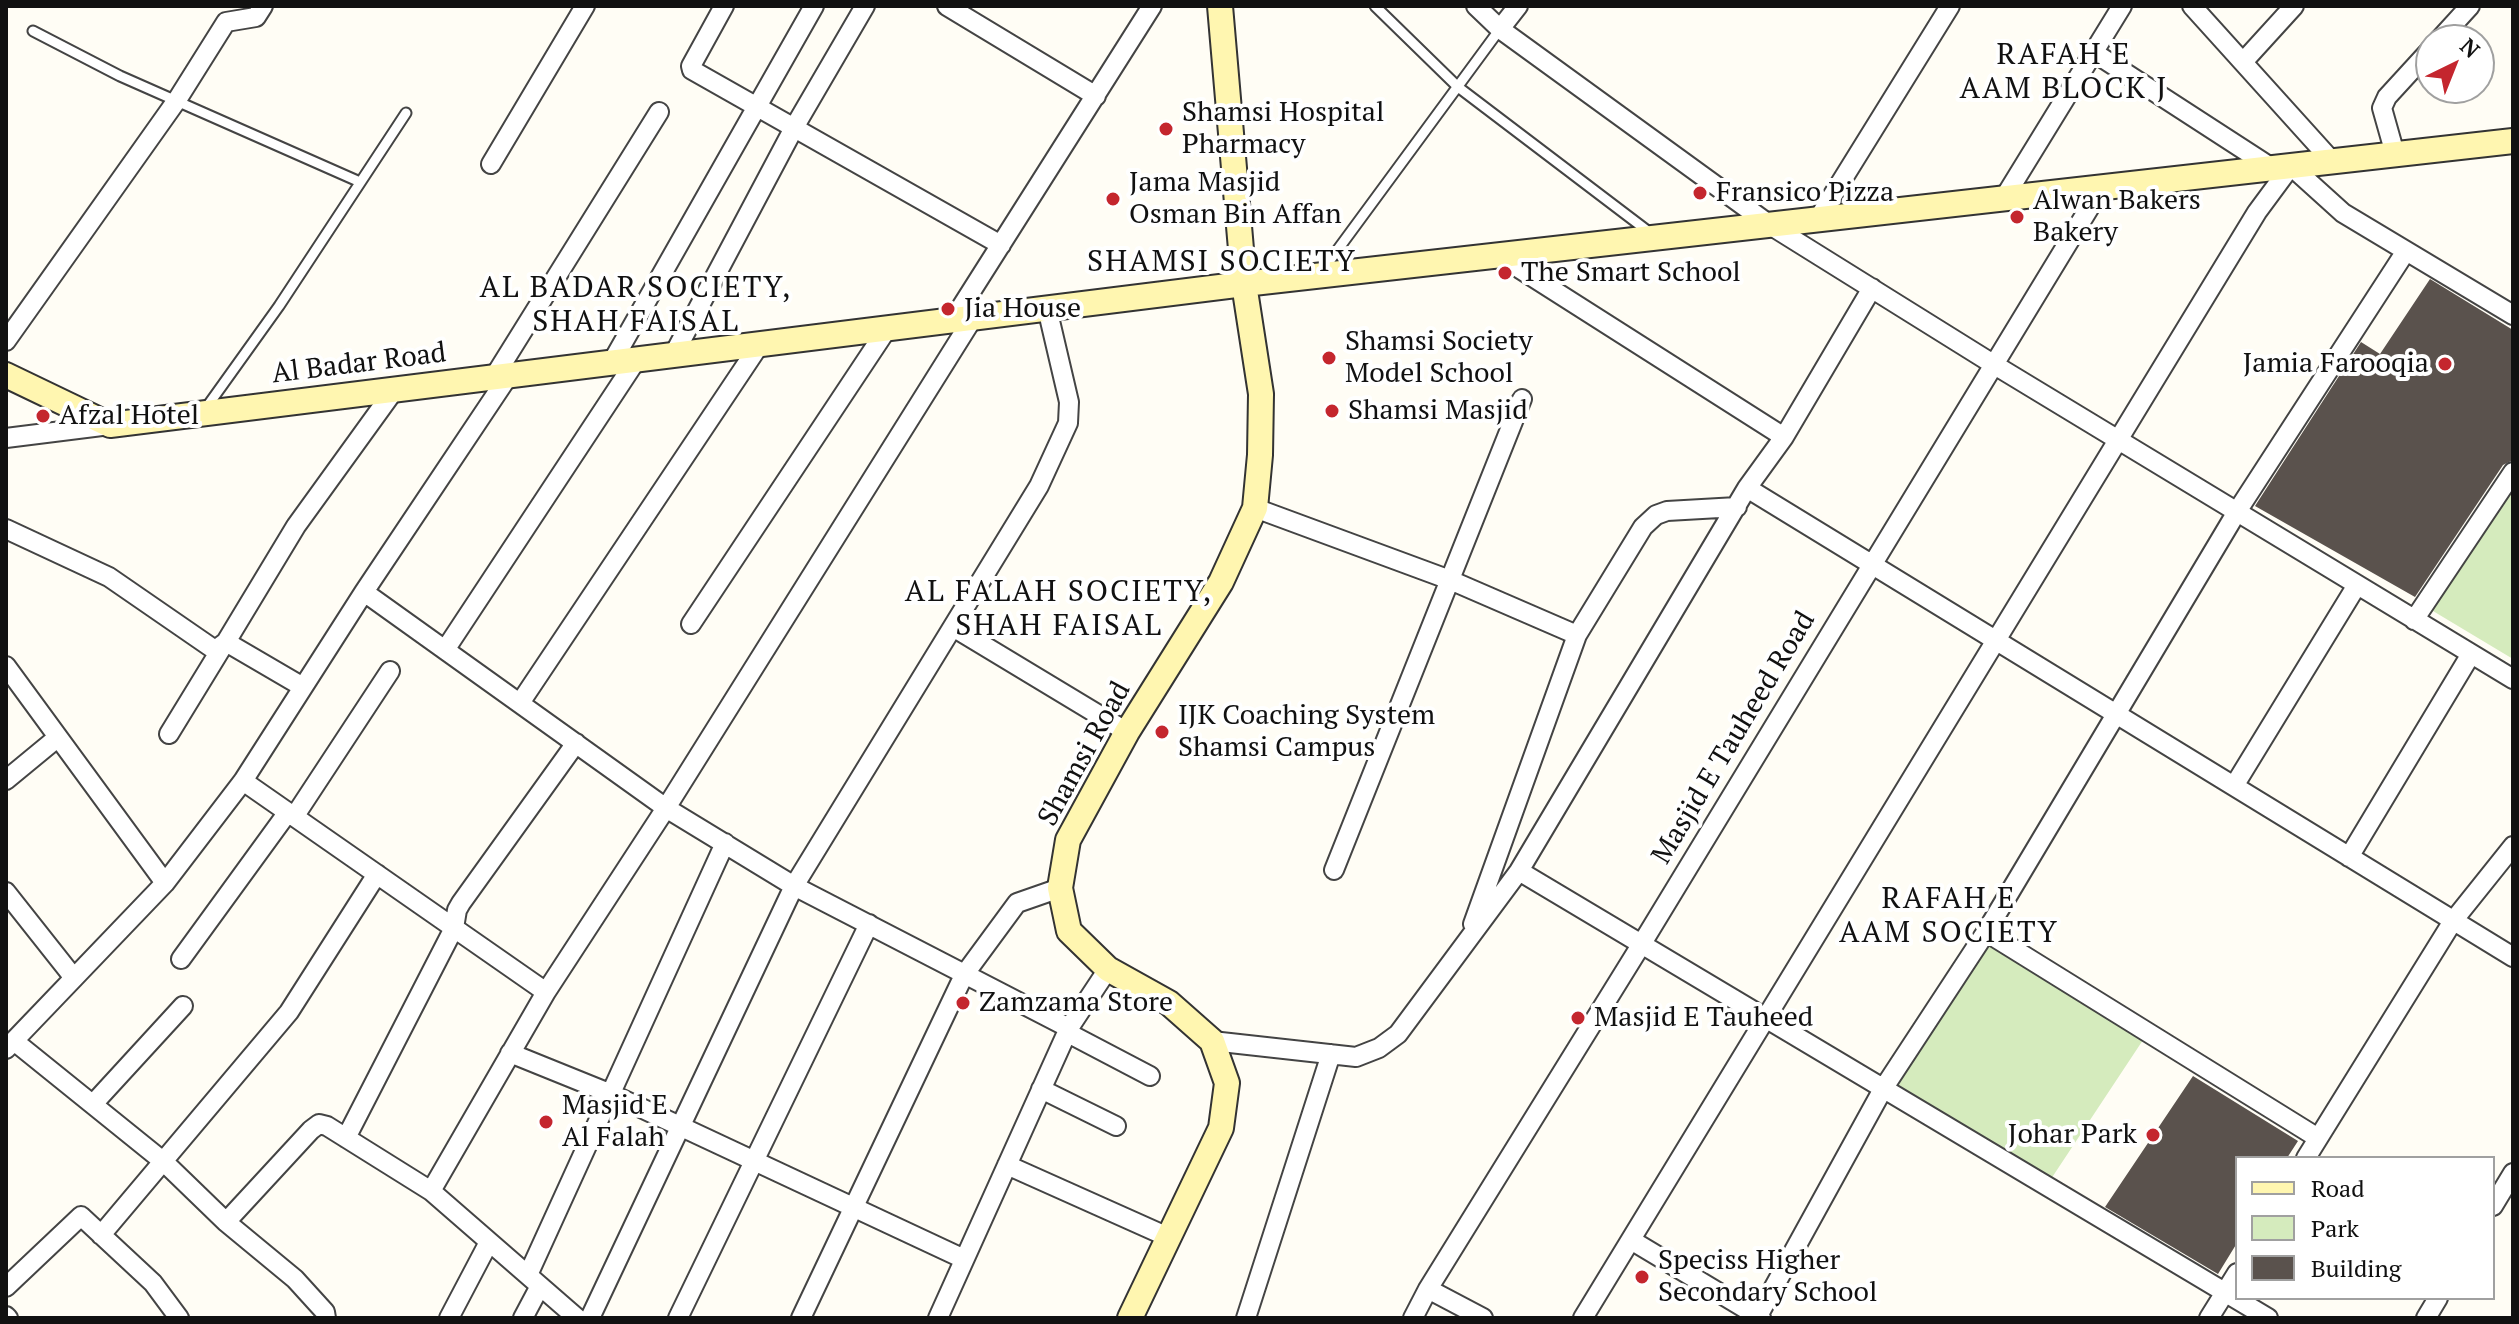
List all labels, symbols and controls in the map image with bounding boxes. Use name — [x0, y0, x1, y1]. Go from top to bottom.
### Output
north arrow — [2415, 24, 2495, 104]
text: N — [2454, 31, 2486, 64]
district label: RAFAH E AAM BLOCK J — [1960, 37, 2168, 108]
place label: Shamsi Hospital Pharmacy — [1182, 96, 1384, 162]
marker: Shamsi Hospital Pharmacy — [1157, 120, 1175, 138]
place label: Jama Masjid Osman Bin Affan — [1129, 166, 1342, 232]
place label: Fransico Pizza — [1716, 176, 1894, 210]
marker: Fransico Pizza — [1691, 184, 1709, 202]
place label: Alwan Bakers Bakery — [2033, 184, 2201, 250]
marker: Jama Masjid Osman Bin Affan — [1104, 190, 1122, 208]
marker: Alwan Bakers Bakery — [2008, 208, 2026, 226]
district label: SHAMSI SOCIETY — [1087, 244, 1357, 280]
place label: The Smart School — [1521, 256, 1741, 290]
marker: The Smart School — [1496, 264, 1514, 282]
district label: AL BADAR SOCIETY, SHAH FAISAL — [479, 270, 793, 340]
place label: Jia House — [964, 292, 1081, 326]
marker: Jia House — [939, 300, 957, 318]
place label: Shamsi Society Model School — [1345, 325, 1533, 391]
street label: Al Badar Road — [270, 337, 448, 391]
place label: Jamia Farooqia — [2243, 347, 2429, 381]
marker: Shamsi Society Model School — [1320, 349, 1338, 367]
marker: Jamia Farooqia — [2436, 355, 2454, 373]
place label: Shamsi Masjid — [1348, 394, 1528, 428]
place label: Afzal Hotel — [59, 399, 199, 433]
marker: Shamsi Masjid — [1323, 402, 1341, 420]
marker: Afzal Hotel — [34, 407, 52, 425]
district label: AL FALAH SOCIETY, SHAH FAISAL — [905, 574, 1213, 644]
street label: Masjid E Tauheed Road — [1645, 606, 1823, 870]
street label: Shamsi Road — [1032, 676, 1138, 832]
place label: IJK Coaching System Shamsi Campus — [1178, 699, 1435, 765]
marker: IJK Coaching System Shamsi Campus — [1153, 723, 1171, 741]
district label: RAFAH E AAM SOCIETY — [1839, 881, 2059, 952]
place label: Zamzama Store — [979, 986, 1173, 1020]
marker: Zamzama Store — [954, 994, 972, 1012]
place label: Masjid E Tauheed — [1594, 1001, 1813, 1035]
marker: Masjid E Tauheed — [1569, 1009, 1587, 1027]
place label: Masjid E Al Falah — [562, 1089, 668, 1155]
marker: Masjid E Al Falah — [537, 1113, 555, 1131]
place label: Johar Park — [2008, 1118, 2137, 1152]
marker: Johar Park — [2144, 1126, 2162, 1144]
legend — [2235, 1156, 2495, 1300]
text: Road — [2311, 1172, 2365, 1204]
text: Park — [2311, 1212, 2359, 1244]
place label: Speciss Higher Secondary School — [1658, 1244, 1877, 1310]
text: Building — [2311, 1252, 2401, 1284]
marker: Speciss Higher Secondary School — [1633, 1268, 1651, 1286]

